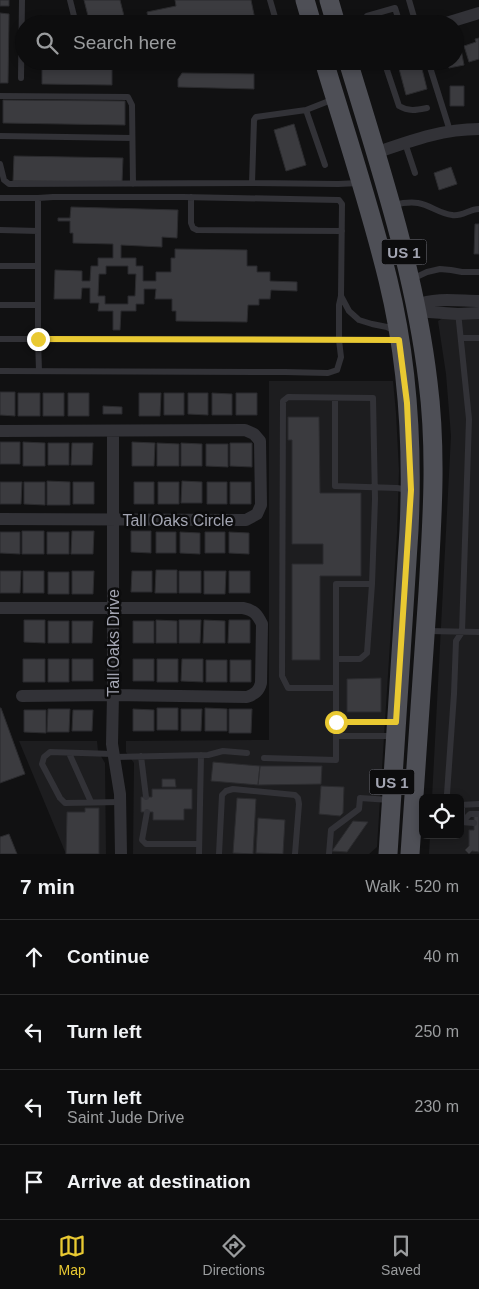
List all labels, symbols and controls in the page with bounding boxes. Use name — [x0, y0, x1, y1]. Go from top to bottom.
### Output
search box — [15, 15, 464, 70]
icon: search — [33, 29, 61, 57]
text: Search here — [73, 32, 177, 53]
road number: US 1 — [382, 240, 426, 264]
route end — [27, 328, 50, 351]
street label: Tall Oaks Circle — [122, 512, 234, 529]
street label: Tall Oaks Drive — [105, 589, 122, 697]
route start — [325, 711, 348, 734]
road number: US 1 — [370, 770, 414, 794]
map controls — [419, 794, 464, 839]
button: locate — [419, 794, 464, 839]
text: 7 min — [20, 875, 75, 898]
text: Walk · 520 m — [365, 878, 459, 895]
icon: ahead — [20, 943, 48, 971]
text: Continue — [67, 946, 149, 967]
text: 40 m — [423, 948, 459, 965]
icon: left — [20, 1018, 48, 1046]
text: Turn left — [67, 1021, 142, 1042]
text: 250 m — [415, 1023, 459, 1040]
text: Turn left — [67, 1087, 142, 1108]
icon: left — [20, 1093, 48, 1121]
text: 230 m — [415, 1098, 459, 1115]
text: Saint Jude Drive — [67, 1109, 184, 1126]
icon: arrive — [20, 1168, 48, 1196]
text: Arrive at destination — [67, 1171, 251, 1192]
tab: Map — [58, 1232, 86, 1278]
tab: Directions — [203, 1232, 265, 1278]
tab: Saved — [381, 1232, 421, 1278]

